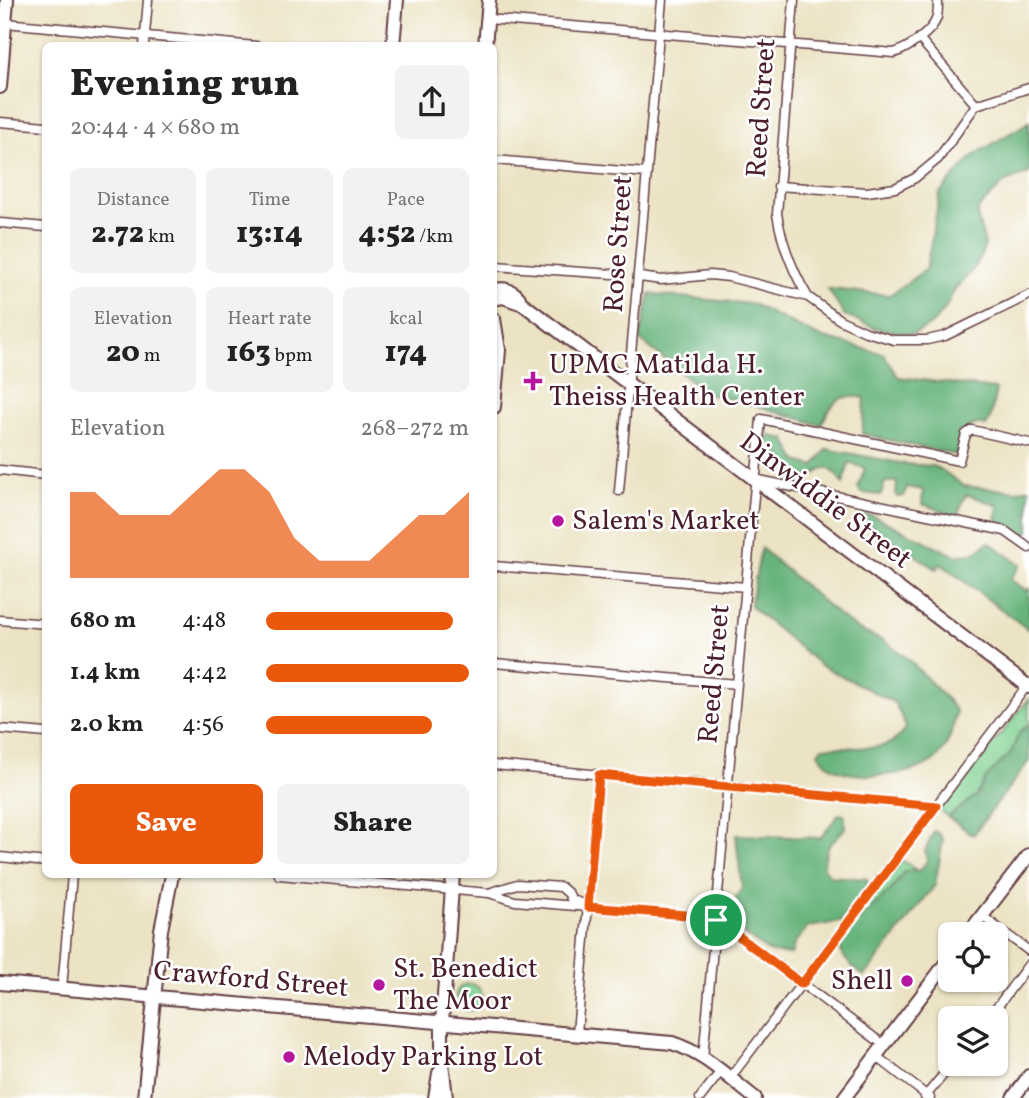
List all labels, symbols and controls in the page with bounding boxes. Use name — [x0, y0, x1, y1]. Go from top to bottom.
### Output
street label: Reed Street — [738, 37, 786, 179]
text: Evening run — [70, 59, 300, 112]
button: share — [395, 65, 469, 139]
text: 20:44 · 4 × 680 m — [70, 112, 240, 144]
street label: Rose Street — [595, 174, 643, 314]
text: Distance — [97, 187, 170, 213]
text: Time — [249, 187, 290, 213]
text: Pace — [387, 187, 425, 213]
text: 2.72 — [91, 213, 144, 255]
text: 13:14 — [236, 213, 303, 255]
text: 4:52 — [358, 213, 415, 255]
text: km — [144, 224, 175, 250]
text: /km — [415, 224, 453, 250]
text: Elevation — [94, 306, 173, 332]
text: Heart rate — [228, 306, 311, 332]
text: kcal — [389, 306, 423, 332]
text: 20 — [106, 332, 140, 374]
text: 163 — [226, 332, 271, 374]
text: 174 — [385, 332, 427, 374]
text: m — [140, 343, 160, 369]
text: bpm — [271, 343, 313, 369]
place label: UPMC Matilda H. Theiss Health Center — [549, 346, 805, 417]
marker: UPMC Matilda H. Theiss Health Center — [523, 371, 543, 391]
text: Elevation — [70, 413, 166, 445]
text: 268–272 m — [361, 413, 469, 445]
street label: Dinwiddie Street — [731, 423, 919, 579]
place label: Salem's Market — [572, 502, 759, 541]
marker: Salem's Market — [550, 513, 566, 529]
street label: Reed Street — [689, 603, 741, 745]
text: 680 m — [70, 605, 136, 637]
text: 4:48 — [182, 605, 226, 637]
text: 1.4 km — [70, 657, 141, 689]
text: 4:42 — [182, 657, 227, 689]
text: 2.0 km — [70, 709, 143, 741]
text: 4:56 — [182, 709, 224, 741]
button: Save — [70, 784, 263, 864]
button: Share — [277, 784, 469, 864]
pin — [686, 890, 746, 950]
icon: arrive — [697, 901, 735, 939]
map controls — [938, 922, 1008, 1076]
button: locate — [938, 922, 1008, 992]
place label: St. Benedict The Moor — [393, 950, 538, 1021]
street label: Crawford Street — [152, 952, 350, 1008]
place label: Shell — [831, 962, 893, 1001]
marker: Shell — [899, 973, 915, 989]
marker: St. Benedict The Moor — [371, 977, 387, 993]
button: layers — [938, 1006, 1008, 1076]
place label: Melody Parking Lot — [303, 1038, 543, 1077]
marker: Melody Parking Lot — [281, 1049, 297, 1065]

